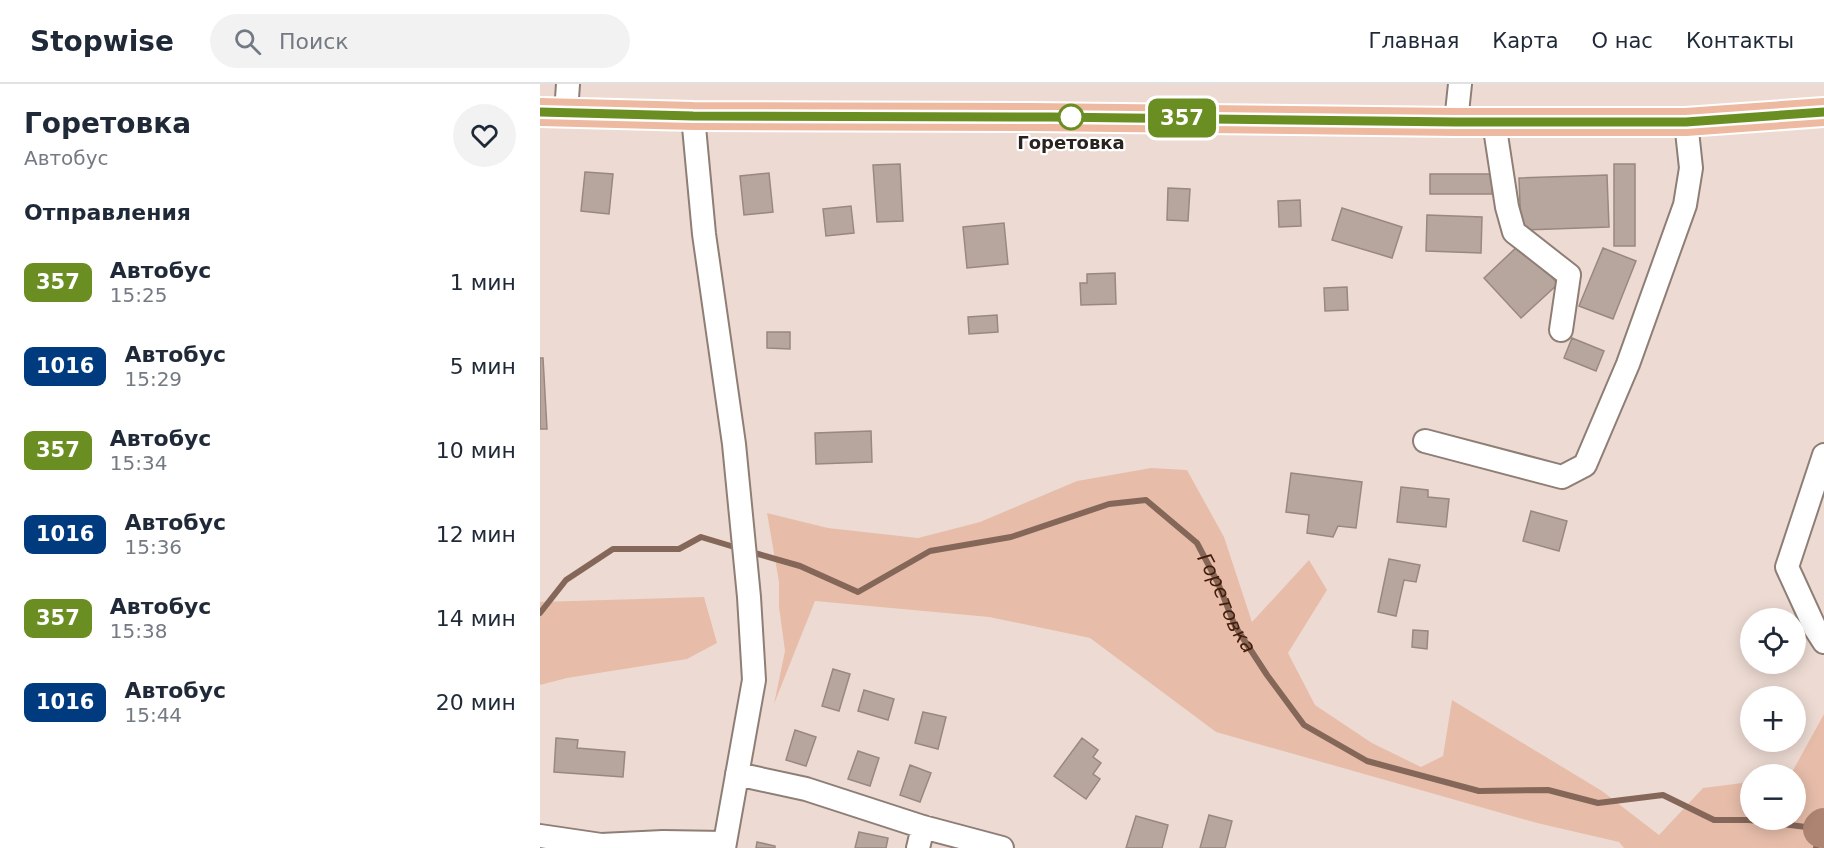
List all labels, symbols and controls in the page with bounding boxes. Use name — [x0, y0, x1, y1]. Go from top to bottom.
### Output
search box — [210, 14, 630, 68]
text: Stopwise — [30, 25, 174, 58]
icon: search — [231, 25, 264, 58]
text: Поиск — [279, 29, 349, 54]
text: Главная — [1369, 29, 1459, 53]
text: Карта — [1492, 29, 1559, 53]
text: О нас — [1592, 29, 1653, 53]
text: Контакты — [1686, 29, 1794, 53]
line badge: 357 — [1148, 99, 1216, 138]
button: heart — [453, 104, 516, 167]
marker: Горетовка — [1058, 104, 1084, 130]
text: 357 — [1160, 106, 1204, 130]
text: Горетовка — [24, 107, 191, 140]
place label: Горетовка — [1017, 132, 1125, 153]
text: Автобус — [24, 146, 109, 170]
text: Отправления — [24, 200, 191, 225]
text: Автобус — [110, 258, 211, 283]
text: 357 — [36, 270, 80, 294]
text: 1 мин — [450, 270, 516, 295]
text: 15:25 — [110, 283, 167, 307]
text: Автобус — [124, 342, 226, 367]
text: 1016 — [36, 354, 94, 378]
text: 5 мин — [450, 354, 516, 379]
text: 15:29 — [124, 367, 182, 391]
text: Автобус — [110, 426, 211, 451]
text: 357 — [36, 438, 80, 462]
text: 10 мин — [436, 438, 516, 463]
text: 15:34 — [110, 451, 167, 475]
text: Автобус — [124, 510, 226, 535]
text: 1016 — [36, 522, 94, 546]
text: 12 мин — [436, 522, 516, 547]
text: 15:36 — [124, 535, 182, 559]
water label: Горетовка — [1192, 549, 1261, 658]
text: Автобус — [110, 594, 211, 619]
text: 357 — [36, 606, 80, 630]
text: 14 мин — [436, 606, 516, 631]
map controls — [1740, 608, 1806, 830]
button: locate — [1740, 608, 1806, 674]
text: 15:38 — [110, 619, 167, 643]
text: Автобус — [124, 678, 226, 703]
button: + — [1740, 686, 1806, 752]
text: 1016 — [36, 690, 94, 714]
text: 20 мин — [436, 690, 516, 715]
text: 15:44 — [124, 703, 182, 727]
button: − — [1740, 764, 1806, 830]

